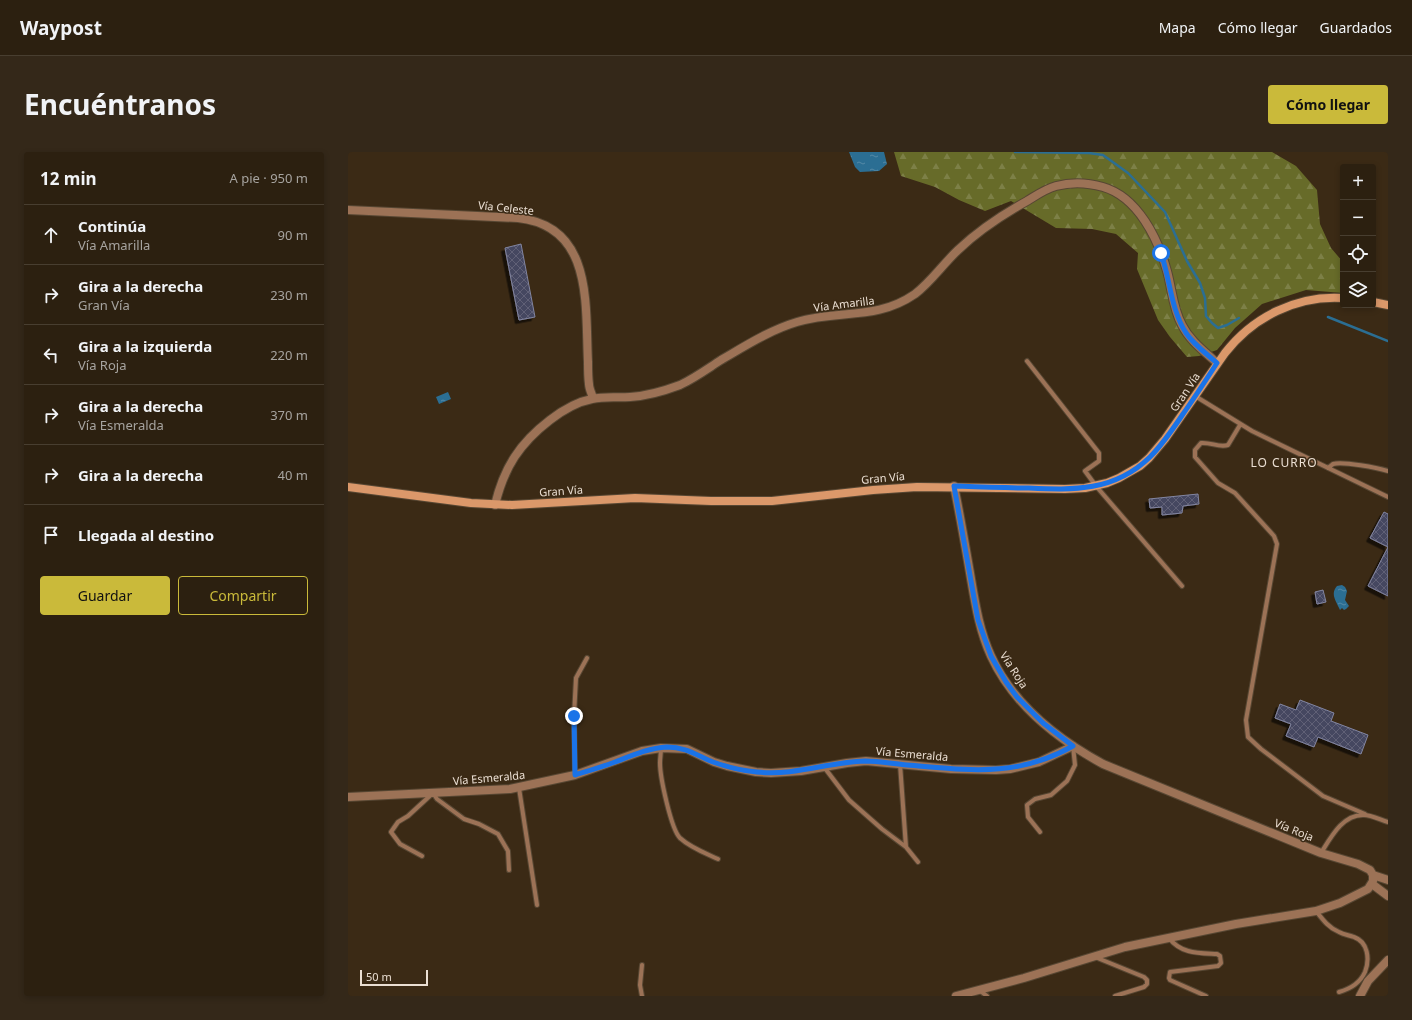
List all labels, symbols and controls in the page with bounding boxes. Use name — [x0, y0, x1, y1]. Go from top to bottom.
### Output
text: Waypost — [20, 15, 102, 41]
text: Mapa — [1159, 18, 1196, 37]
text: Cómo llegar — [1218, 18, 1298, 37]
text: Guardados — [1320, 18, 1392, 37]
text: Encuéntranos — [24, 85, 216, 123]
button: Cómo llegar — [1268, 85, 1388, 124]
map controls — [1340, 164, 1376, 308]
button: + — [1340, 164, 1376, 200]
text: 12 min — [40, 167, 97, 190]
text: A pie · 950 m — [230, 169, 308, 187]
street label: Vía Celeste — [477, 197, 535, 218]
button: − — [1340, 200, 1376, 236]
text: Continúa — [78, 216, 146, 236]
icon: ahead — [40, 224, 62, 246]
text: 90 m — [278, 226, 308, 244]
text: Vía Amarilla — [78, 236, 150, 254]
button: locate — [1340, 236, 1376, 272]
route start — [1152, 244, 1170, 262]
button: layers — [1340, 272, 1376, 308]
text: Gira a la derecha — [78, 276, 203, 296]
icon: right — [40, 284, 62, 306]
text: 230 m — [270, 286, 308, 304]
street label: Vía Amarilla — [813, 292, 875, 315]
text: Gran Vía — [78, 296, 130, 314]
text: Gira a la izquierda — [78, 336, 212, 356]
icon: left — [40, 344, 62, 366]
text: 220 m — [270, 346, 308, 364]
text: Vía Roja — [78, 356, 126, 374]
street label: Gran Vía — [1166, 369, 1203, 414]
text: Gira a la derecha — [78, 396, 203, 416]
icon: right — [40, 404, 62, 426]
text: 370 m — [270, 406, 308, 424]
text: Vía Esmeralda — [78, 416, 164, 434]
district label: LO CURRO — [1250, 454, 1318, 471]
icon: right — [40, 464, 62, 486]
text: Gira a la derecha — [78, 465, 203, 485]
text: 40 m — [278, 466, 308, 484]
street label: Gran Vía — [860, 468, 905, 487]
street label: Gran Vía — [539, 481, 583, 500]
icon: arrive — [40, 524, 62, 546]
text: Llegada al destino — [78, 525, 214, 545]
button: Guardar — [40, 576, 170, 615]
button: Compartir — [178, 576, 308, 615]
street label: Vía Roja — [997, 648, 1032, 691]
route end — [565, 707, 583, 725]
street label: Vía Esmeralda — [875, 743, 949, 764]
street label: Vía Esmeralda — [452, 767, 526, 788]
street label: Vía Roja — [1272, 815, 1316, 844]
scale bar — [360, 968, 428, 987]
text: 50 m — [366, 969, 392, 984]

